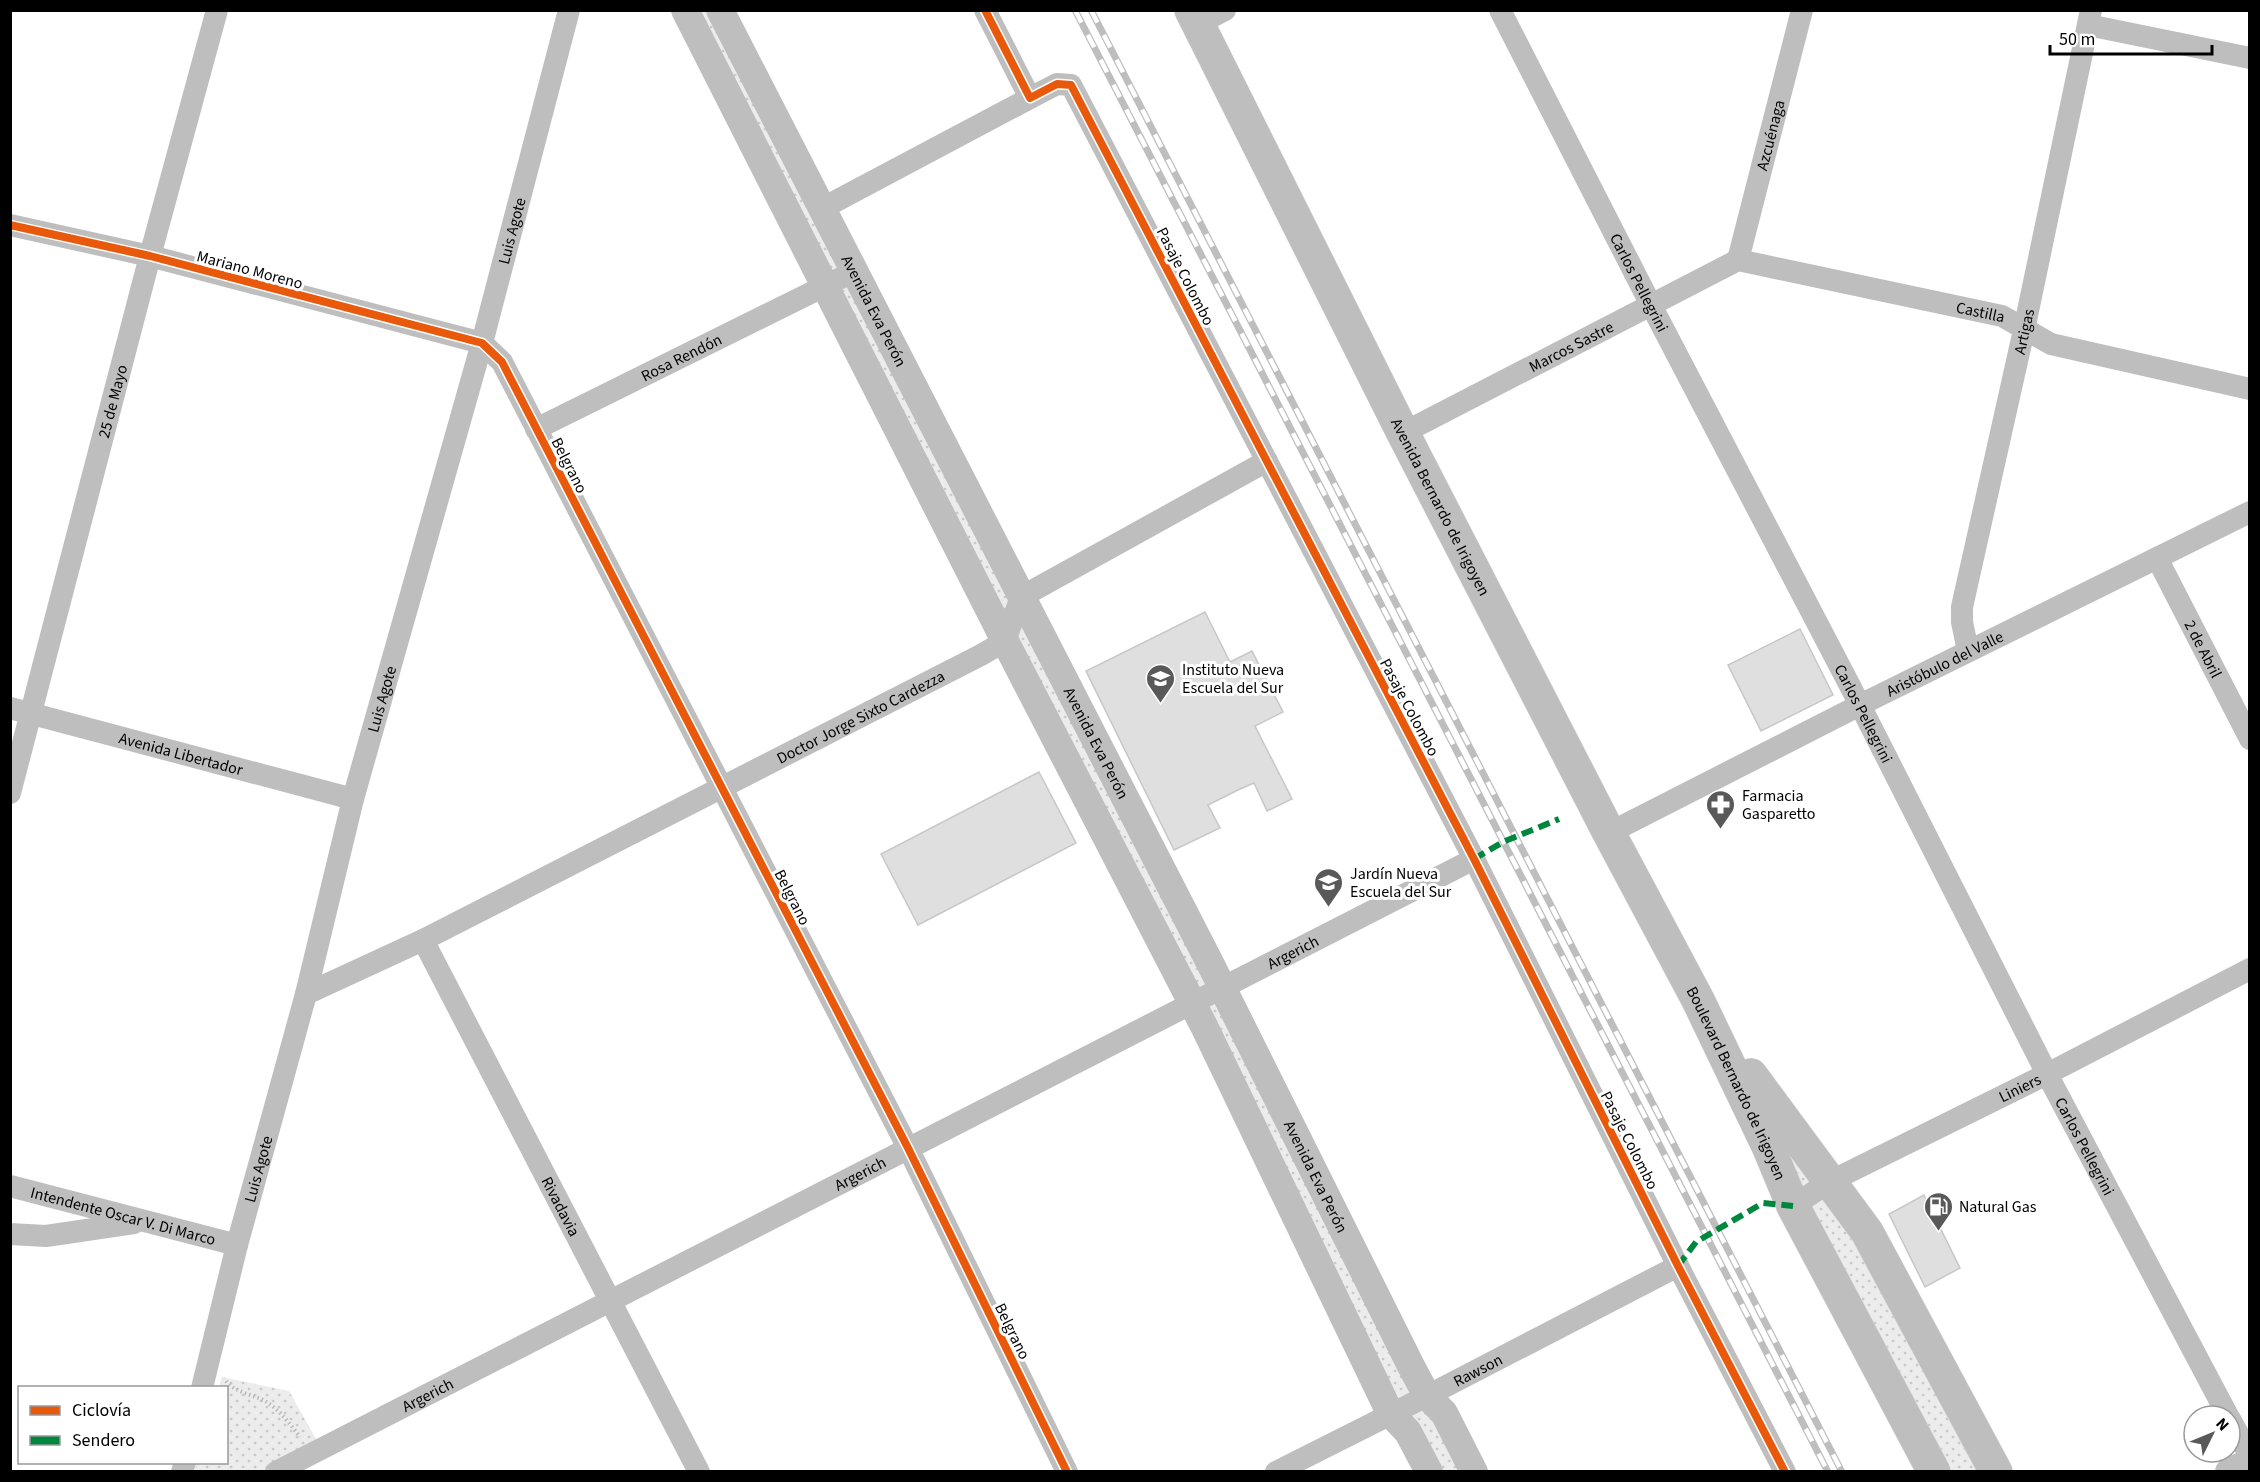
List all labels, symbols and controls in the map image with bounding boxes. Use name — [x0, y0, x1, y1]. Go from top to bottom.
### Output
scale bar — [2050, 18, 2212, 56]
text: 50 m — [2059, 27, 2095, 52]
street label: Azcuénaga — [1751, 98, 1791, 173]
street label: Luis Agote — [493, 195, 532, 267]
street label: Pasaje Colombo — [1151, 224, 1219, 329]
street label: Carlos Pellegrini — [1604, 230, 1673, 336]
street label: Mariano Moreno — [194, 245, 305, 295]
street label: Avenida Eva Perón — [836, 251, 912, 371]
street label: Castilla — [1954, 297, 2007, 328]
street label: Artigas — [2009, 306, 2040, 357]
street label: Marcos Sastre — [1525, 316, 1618, 378]
street label: Rosa Rendón — [637, 329, 726, 387]
street label: 25 de Mayo — [93, 362, 133, 440]
street label: Avenida Bernardo de Irigoyen — [1385, 414, 1495, 600]
street label: Belgrano — [546, 434, 593, 497]
street label: 2 de Abril — [2179, 616, 2227, 682]
street label: Aristóbulo del Valle — [1883, 626, 2007, 702]
street label: Pasaje Colombo — [1374, 655, 1444, 760]
place label: Instituto Nueva Escuela del Sur — [1182, 659, 1284, 699]
street label: Carlos Pellegrini — [1829, 661, 1898, 767]
school or university icon: Instituto Nueva Escuela del Sur — [1145, 662, 1177, 704]
street label: Luis Agote — [362, 663, 402, 735]
street label: Doctor Jorge Sixto Cardezza — [773, 665, 949, 770]
street label: Avenida Eva Perón — [1058, 684, 1134, 803]
street label: Avenida Libertador — [117, 727, 246, 781]
place label: Farmacia Gasparetto — [1742, 785, 1815, 825]
pharmacy icon: Farmacia Gasparetto — [1705, 788, 1737, 830]
place label: Jardín Nueva Escuela del Sur — [1350, 863, 1452, 903]
street label: Belgrano — [769, 866, 816, 929]
school or university icon: Jardín Nueva Escuela del Sur — [1313, 866, 1345, 908]
street label: Argerich — [1263, 930, 1323, 975]
street label: Boulevard Bernardo de Irigoyen — [1681, 983, 1791, 1184]
street label: Liniers — [1995, 1069, 2045, 1108]
street label: Pasaje Colombo — [1595, 1088, 1663, 1193]
street label: Carlos Pellegrini — [2049, 1094, 2119, 1200]
street label: Avenida Eva Perón — [1278, 1117, 1353, 1237]
street label: Luis Agote — [239, 1133, 279, 1205]
street label: Argerich — [831, 1152, 890, 1196]
street label: Rivadavia — [536, 1173, 585, 1241]
street label: Intendente Oscar V. Di Marco — [28, 1182, 218, 1251]
fuel station icon: Natural Gas — [1922, 1190, 1954, 1232]
place label: Natural Gas — [1959, 1196, 2037, 1218]
street label: Belgrano — [989, 1300, 1035, 1363]
street label: Rawson — [1450, 1349, 1507, 1393]
street label: Argerich — [398, 1373, 457, 1418]
legend — [18, 1386, 228, 1464]
text: Ciclovía — [72, 1398, 131, 1423]
north arrow — [2182, 1404, 2242, 1464]
text: N — [2211, 1413, 2234, 1436]
text: Sendero — [72, 1428, 135, 1453]

